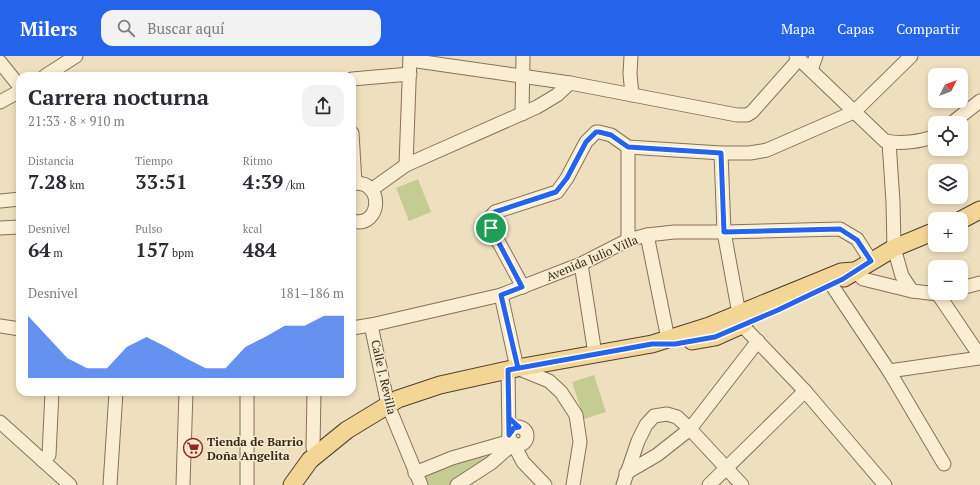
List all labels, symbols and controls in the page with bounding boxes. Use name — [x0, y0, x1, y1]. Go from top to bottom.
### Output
search box — [101, 10, 381, 46]
text: Milers — [20, 16, 77, 41]
icon: search — [115, 17, 137, 39]
text: Buscar aquí — [147, 18, 225, 38]
text: Mapa — [781, 19, 815, 38]
text: Capas — [837, 19, 874, 38]
text: Compartir — [896, 19, 960, 38]
north arrow — [928, 68, 968, 108]
map controls — [928, 68, 968, 300]
text: Carrera nocturna — [28, 82, 209, 111]
button: share — [302, 85, 344, 127]
text: 21:33 · 8 × 910 m — [28, 112, 125, 130]
button: locate — [928, 116, 968, 156]
text: Distancia — [28, 154, 74, 168]
text: Tiempo — [135, 154, 173, 168]
text: Ritmo — [243, 154, 273, 168]
button: layers — [928, 164, 968, 204]
text: 7.28 — [28, 168, 67, 195]
text: 33:51 — [135, 168, 187, 195]
text: 4:39 — [243, 168, 283, 195]
text: km — [67, 178, 85, 192]
text: /km — [283, 178, 305, 192]
pin — [474, 211, 508, 245]
button: + — [928, 212, 968, 252]
icon: arrive — [480, 217, 502, 239]
text: Desnivel — [28, 222, 70, 236]
text: Pulso — [135, 222, 162, 236]
text: kcal — [243, 222, 262, 236]
street label: Avenida Julio Villa — [544, 232, 640, 284]
text: 64 — [28, 236, 51, 263]
text: 157 — [135, 236, 169, 263]
text: 484 — [243, 236, 277, 263]
text: m — [51, 246, 63, 260]
text: bpm — [169, 246, 194, 260]
button: − — [928, 260, 968, 300]
text: Desnivel — [28, 284, 78, 302]
text: 181–186 m — [280, 284, 344, 302]
street label: Calle J. Revilla — [368, 338, 400, 416]
place label: Tienda de Barrio Doña Angelita — [207, 434, 303, 463]
supermarket icon: Tienda de Barrio Doña Angelita — [182, 437, 204, 459]

